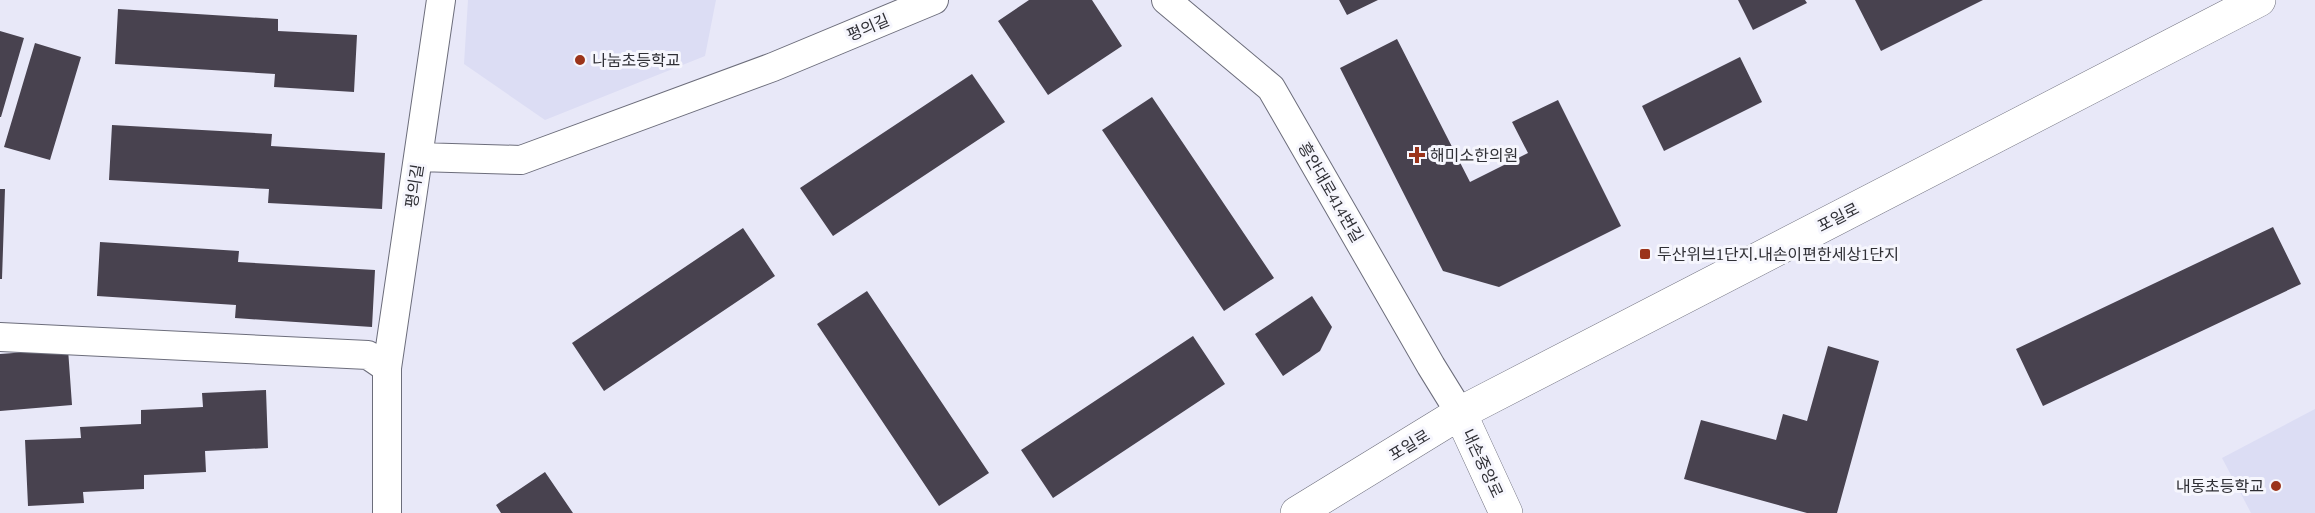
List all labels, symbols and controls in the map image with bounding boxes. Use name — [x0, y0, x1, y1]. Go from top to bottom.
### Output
street label: 평의길 — [843, 8, 893, 46]
place label: 나눔초등학교 — [592, 49, 680, 71]
marker: 나눔초등학교 — [573, 53, 587, 67]
street label: 흥안대로414번길 — [1293, 138, 1369, 246]
place label: 해미소한의원 — [1430, 144, 1518, 166]
marker: 해미소한의원 — [1408, 146, 1426, 164]
street label: 평의길 — [400, 162, 428, 210]
street label: 포일로 — [1813, 197, 1863, 237]
place label: 두산위브1단지.내손이편한세상1단지 — [1657, 243, 1899, 265]
marker: 두산위브1단지.내손이편한세상1단지 — [1638, 247, 1652, 261]
street label: 포일로 — [1384, 424, 1434, 466]
street label: 내손중앙로 — [1457, 425, 1509, 501]
place label: 내동초등학교 — [2176, 475, 2264, 497]
marker: 내동초등학교 — [2269, 479, 2283, 493]

